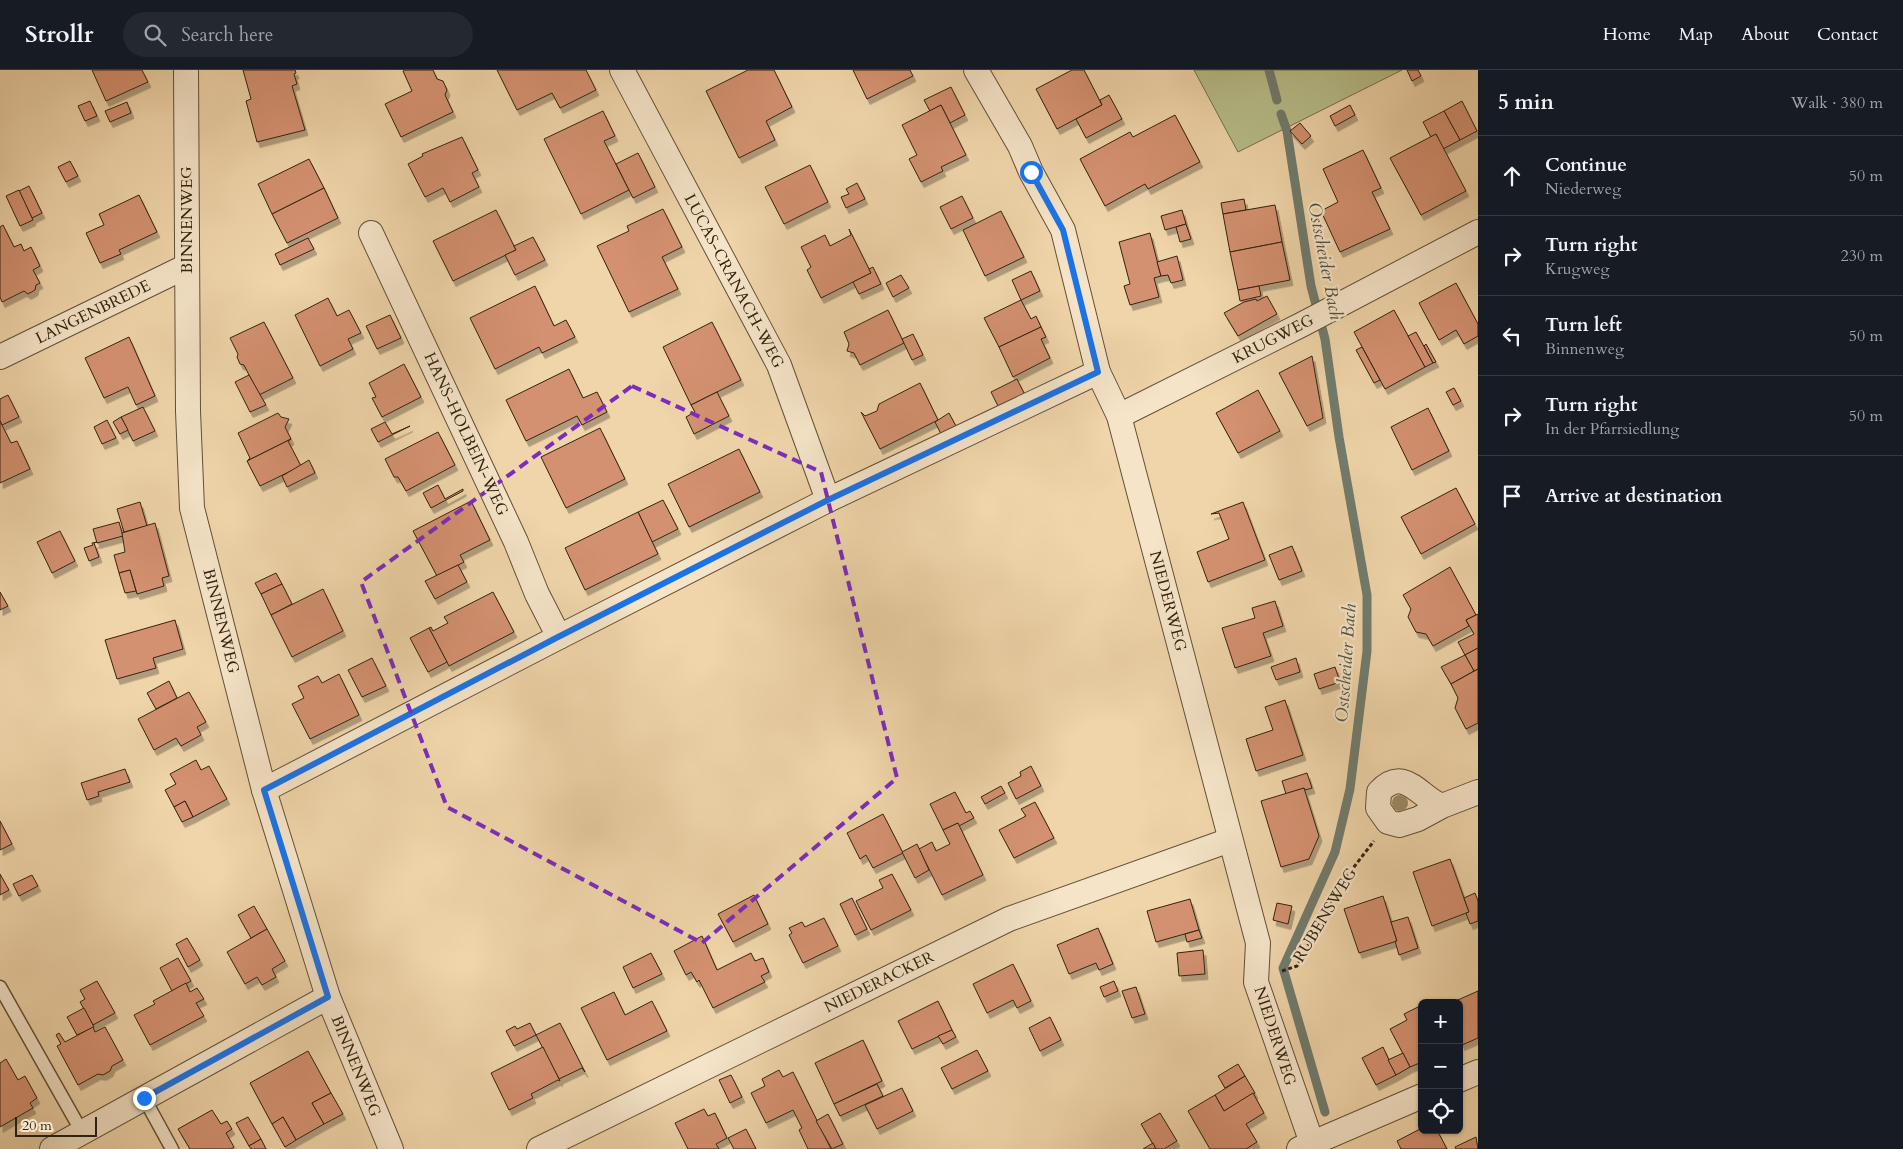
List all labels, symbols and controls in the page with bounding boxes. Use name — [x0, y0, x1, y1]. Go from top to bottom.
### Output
search box — [123, 12, 473, 57]
text: Strollr — [25, 18, 93, 51]
icon: search — [141, 21, 169, 49]
text: Search here — [181, 22, 273, 48]
text: Home — [1603, 22, 1651, 47]
text: Map — [1679, 22, 1713, 47]
text: About — [1741, 22, 1789, 47]
text: Contact — [1817, 22, 1878, 47]
text: 5 min — [1498, 88, 1554, 117]
text: Walk · 380 m — [1791, 92, 1883, 114]
text: Continue — [1545, 152, 1627, 178]
route start — [1020, 161, 1043, 184]
icon: ahead — [1498, 162, 1526, 190]
text: 50 m — [1849, 165, 1883, 187]
street label: BINNENWEG — [176, 166, 198, 274]
text: Niederweg — [1545, 178, 1621, 200]
street label: LUCAS-CRANACH-WEG — [679, 190, 789, 372]
water label: Ostscheider Bach — [1301, 200, 1349, 322]
text: Turn right — [1545, 232, 1637, 258]
icon: right — [1498, 242, 1526, 270]
text: 230 m — [1841, 245, 1883, 267]
text: Krugweg — [1545, 258, 1610, 280]
street label: LANGENBREDE — [32, 275, 154, 349]
street label: KRUGWEG — [1228, 309, 1318, 369]
text: Turn left — [1545, 312, 1622, 338]
icon: left — [1498, 322, 1526, 350]
text: 50 m — [1849, 325, 1883, 347]
text: Binnenweg — [1545, 338, 1624, 360]
street label: HANS-HOLBEIN-WEG — [418, 349, 514, 519]
text: Turn right — [1545, 392, 1637, 418]
icon: right — [1498, 402, 1526, 430]
text: 50 m — [1849, 405, 1883, 427]
text: In der Pfarrsiedlung — [1545, 418, 1679, 440]
icon: arrive — [1498, 482, 1526, 510]
text: Arrive at destination — [1545, 483, 1722, 509]
street label: NIEDERWEG — [1144, 548, 1192, 654]
street label: BINNENWEG — [197, 566, 245, 676]
water label: Ostscheider Bach — [1329, 603, 1363, 723]
street label: RUBENSWEG — [1288, 863, 1362, 966]
street label: NIEDERACKER — [821, 946, 937, 1018]
street label: NIEDERWEG — [1249, 984, 1302, 1089]
map controls — [1418, 999, 1463, 1134]
button: + — [1418, 999, 1463, 1044]
street label: BINNENWEG — [326, 1012, 386, 1120]
button: − — [1418, 1044, 1463, 1089]
route end — [133, 1087, 156, 1110]
button: locate — [1418, 1089, 1463, 1134]
scale bar — [15, 1114, 98, 1137]
text: 20 m — [22, 1116, 52, 1135]

